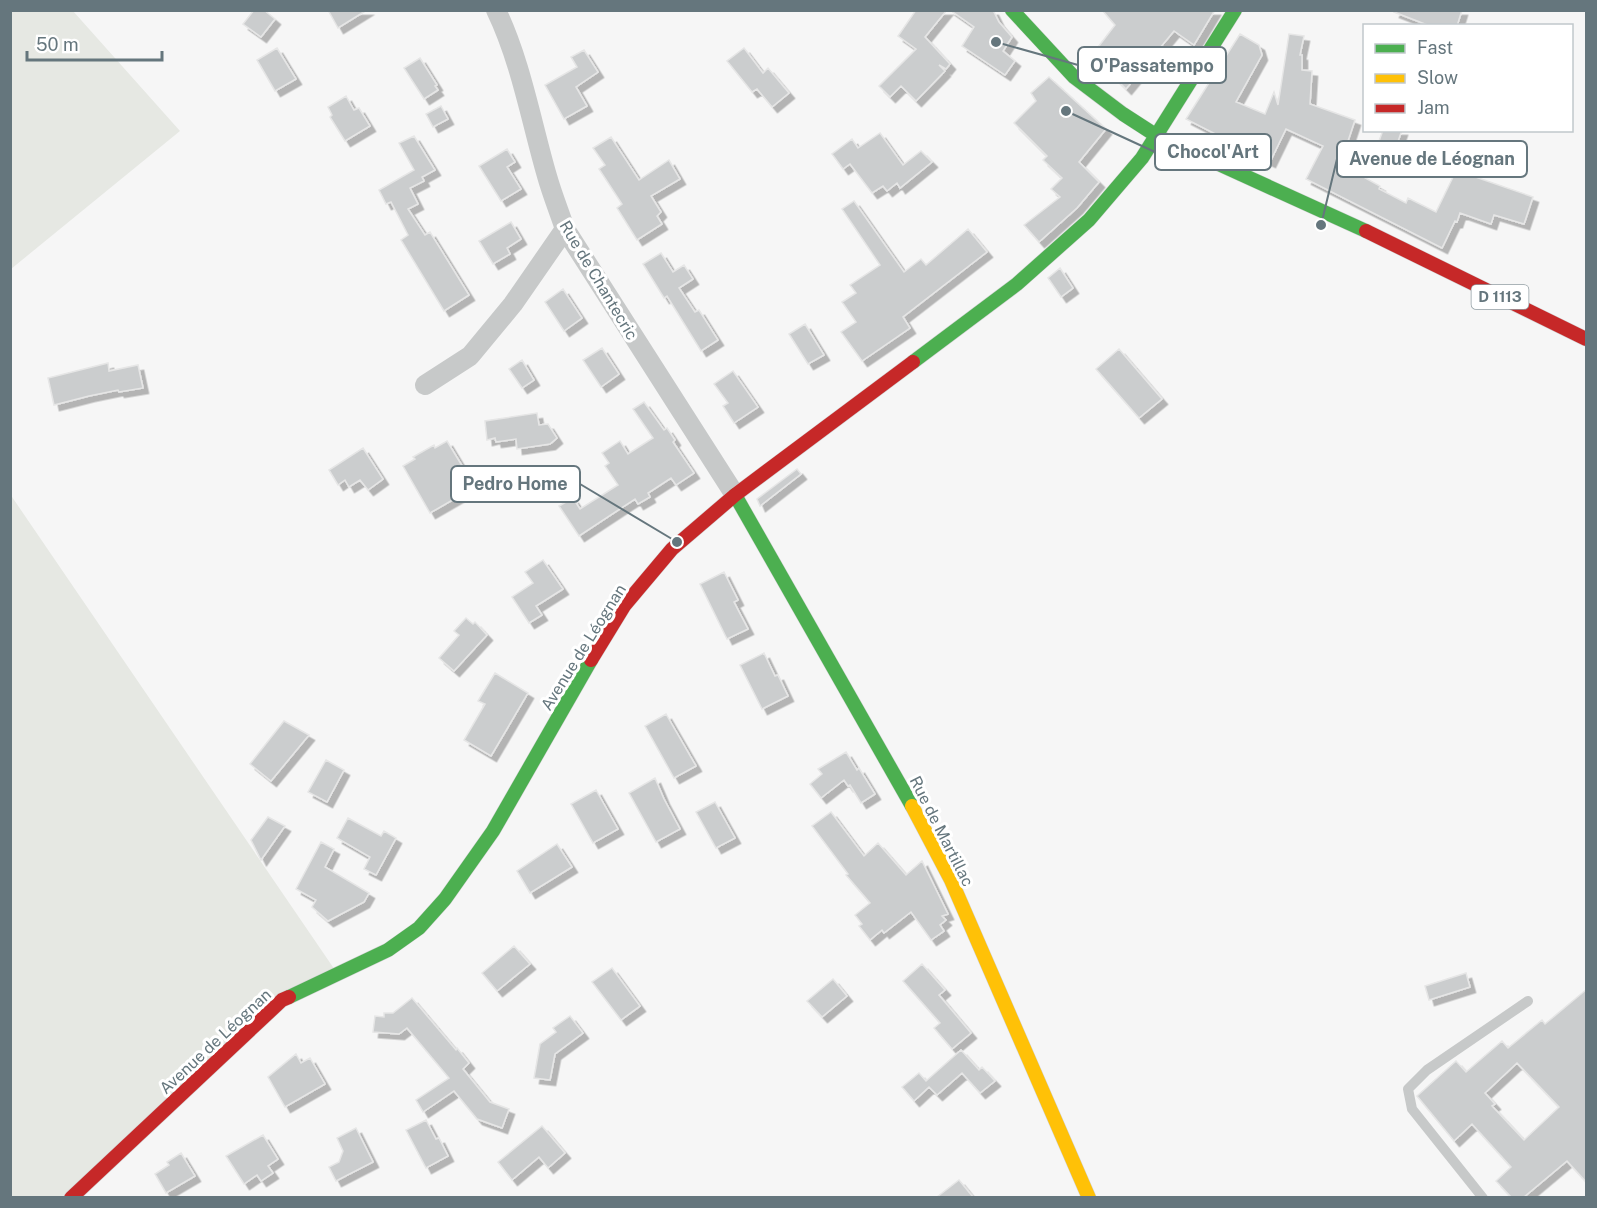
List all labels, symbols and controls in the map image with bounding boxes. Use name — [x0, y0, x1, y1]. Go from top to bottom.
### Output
scale bar — [27, 24, 162, 62]
legend — [1363, 24, 1573, 132]
text: 50 m — [36, 34, 79, 55]
text: Fast — [1417, 37, 1453, 58]
callout: O'Passatempo — [1078, 47, 1226, 83]
text: O'Passatempo — [1090, 55, 1214, 76]
text: Slow — [1417, 67, 1458, 88]
text: Jam — [1417, 97, 1450, 118]
callout: Chocol'Art — [1155, 134, 1271, 170]
text: Chocol'Art — [1167, 141, 1259, 162]
callout: Avenue de Léognan — [1337, 141, 1527, 177]
text: Avenue de Léognan — [1349, 148, 1515, 169]
street label: Rue de Chantecric — [556, 217, 642, 343]
road number: D 1113 — [1472, 285, 1528, 309]
callout: Pedro Home — [451, 466, 580, 502]
text: Pedro Home — [462, 473, 568, 494]
street label: Avenue de Léognan — [537, 581, 630, 714]
street label: Rue de Martillac — [906, 773, 978, 890]
street label: Avenue de Léognan — [156, 985, 275, 1098]

